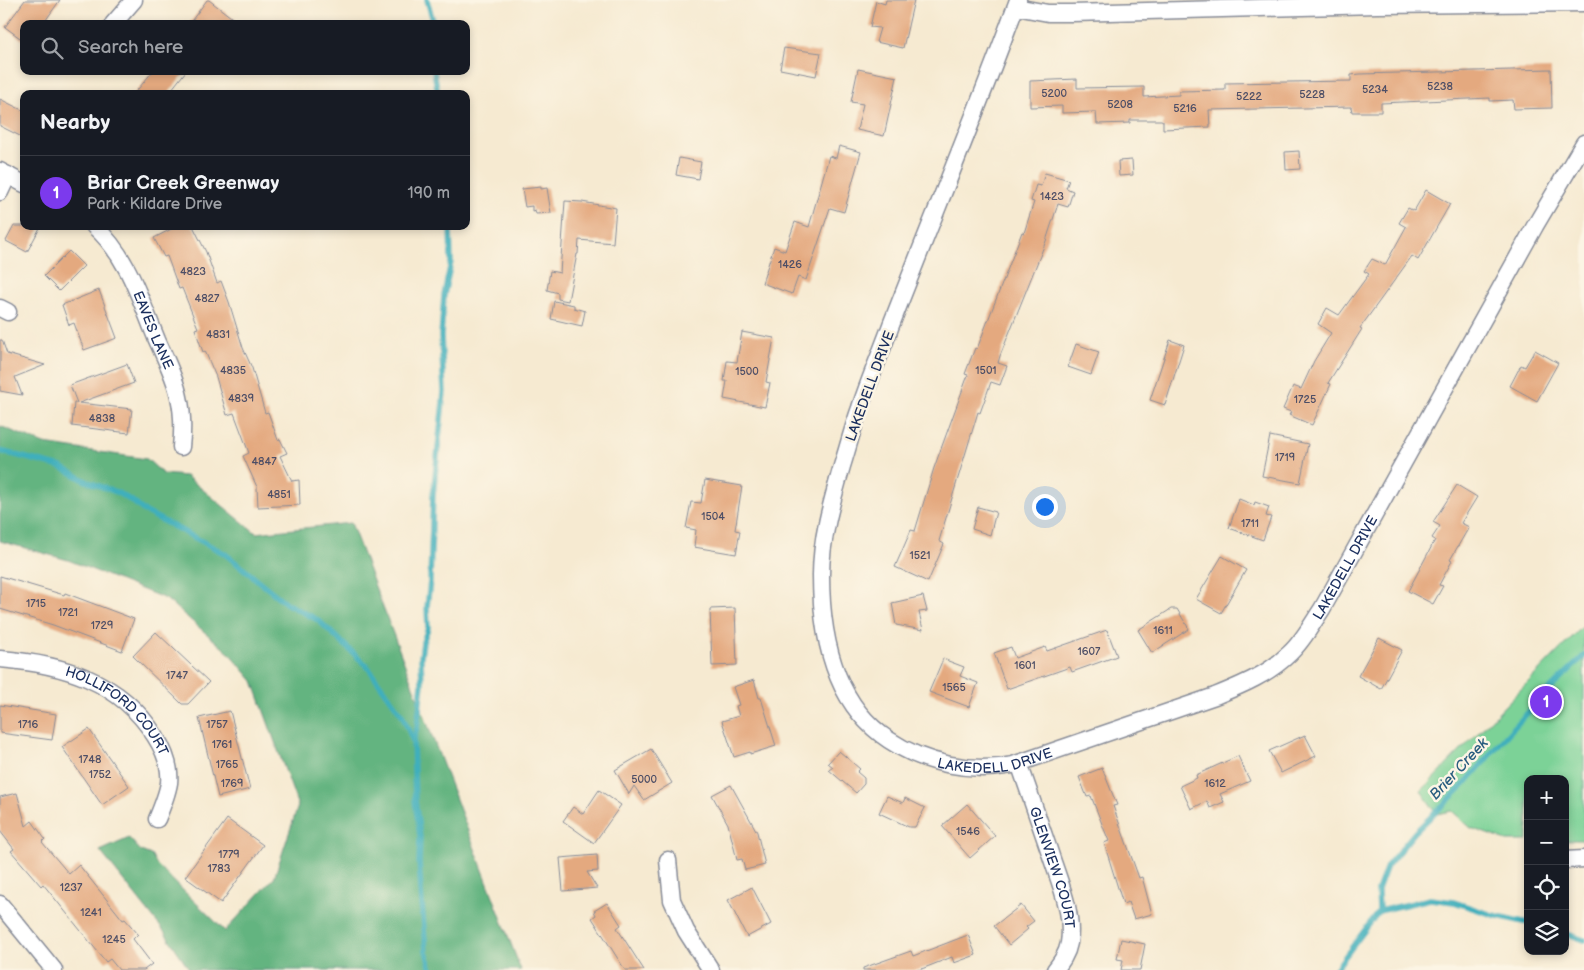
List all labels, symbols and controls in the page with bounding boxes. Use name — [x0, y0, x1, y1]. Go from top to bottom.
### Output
search box — [20, 20, 470, 75]
icon: search — [38, 34, 66, 62]
text: Search here — [78, 36, 183, 59]
house number: 5238 — [1427, 80, 1453, 93]
house number: 5234 — [1362, 83, 1388, 96]
house number: 5200 — [1041, 87, 1067, 100]
house number: 5228 — [1299, 88, 1325, 101]
house number: 5222 — [1236, 90, 1262, 103]
house number: 5208 — [1107, 98, 1133, 111]
house number: 5216 — [1173, 102, 1197, 115]
text: Nearby — [40, 110, 110, 135]
text: Briar Creek Greenway — [87, 172, 279, 195]
text: 1 — [53, 184, 59, 203]
text: 190 m — [408, 184, 450, 203]
house number: 1423 — [1040, 190, 1064, 203]
text: Park · Kildare Drive — [87, 195, 222, 214]
house number: 1426 — [778, 258, 802, 271]
house number: 4823 — [180, 265, 206, 278]
street label: EAVES LANE — [130, 288, 178, 372]
house number: 4827 — [194, 292, 220, 305]
house number: 4831 — [206, 328, 230, 341]
street label: LAKEDELL DRIVE — [842, 328, 898, 444]
house number: 4835 — [220, 364, 246, 377]
house number: 1501 — [975, 364, 997, 377]
house number: 1500 — [735, 365, 759, 378]
house number: 4839 — [228, 392, 254, 405]
house number: 1725 — [1294, 393, 1316, 406]
house number: 4838 — [89, 412, 115, 425]
house number: 1719 — [1275, 451, 1295, 464]
house number: 4847 — [251, 455, 277, 468]
house number: 4851 — [267, 488, 291, 501]
your location — [1032, 494, 1058, 520]
house number: 1504 — [701, 510, 725, 523]
street label: LAKEDELL DRIVE — [1309, 512, 1381, 623]
house number: 1711 — [1241, 517, 1259, 530]
house number: 1521 — [909, 549, 931, 562]
house number: 1715 — [26, 597, 46, 610]
house number: 1721 — [58, 606, 78, 619]
house number: 1729 — [91, 619, 113, 632]
house number: 1611 — [1153, 624, 1173, 637]
house number: 1607 — [1078, 645, 1101, 658]
house number: 1601 — [1014, 659, 1036, 672]
street label: HOLLIFORD COURT — [63, 662, 173, 758]
house number: 1747 — [166, 669, 188, 682]
house number: 1565 — [942, 681, 966, 694]
pin: 1 — [1530, 683, 1562, 721]
house number: 1716 — [18, 718, 39, 731]
house number: 1757 — [206, 718, 228, 731]
water label: Brier Creek — [1425, 734, 1493, 804]
house number: 1761 — [212, 738, 232, 751]
street label: LAKEDELL DRIVE — [936, 744, 1054, 776]
house number: 1748 — [79, 753, 101, 766]
house number: 1765 — [216, 758, 238, 771]
house number: 1752 — [89, 768, 112, 781]
house number: 5000 — [631, 773, 657, 786]
map controls — [1524, 775, 1569, 955]
button: + — [1524, 775, 1569, 820]
house number: 1769 — [221, 777, 243, 790]
house number: 1612 — [1204, 777, 1226, 790]
street label: GLENVIEW COURT — [1026, 804, 1079, 929]
button: − — [1524, 820, 1569, 865]
house number: 1546 — [956, 825, 980, 838]
house number: 1779 — [218, 848, 240, 861]
house number: 1783 — [208, 862, 231, 875]
button: locate — [1524, 865, 1569, 910]
house number: 1237 — [60, 881, 83, 894]
house number: 1241 — [80, 906, 102, 919]
button: layers — [1524, 910, 1569, 955]
house number: 1245 — [102, 933, 126, 946]

